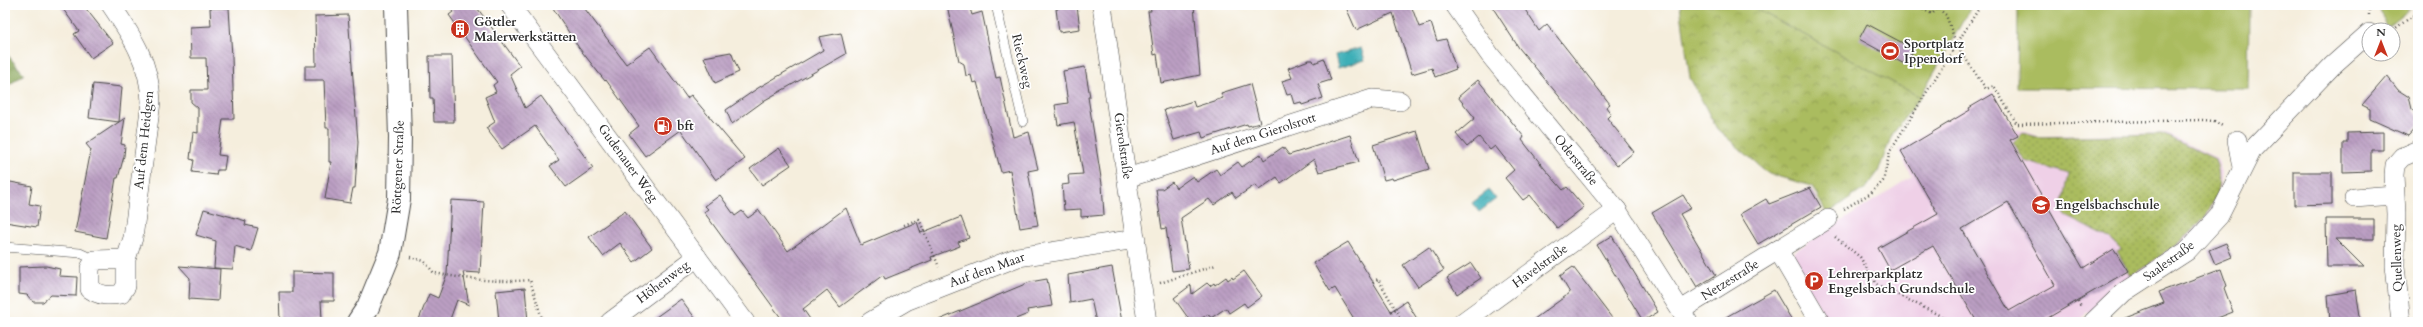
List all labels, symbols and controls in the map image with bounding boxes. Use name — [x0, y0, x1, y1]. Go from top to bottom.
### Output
place label: Göttler Malerwerkstätten — [474, 13, 577, 46]
building icon: Göttler Malerwerkstätten — [449, 18, 471, 40]
north arrow — [2361, 22, 2401, 62]
text: N — [2376, 25, 2386, 40]
street label: Rieckweg — [1007, 32, 1037, 91]
place label: Sportplatz Ippendorf — [1904, 35, 1965, 68]
sports icon: Sportplatz Ippendorf — [1879, 40, 1901, 62]
street label: Auf dem Heidgen — [130, 89, 158, 190]
street label: Auf dem Gierolsrott — [1208, 108, 1318, 160]
street label: Gierolstraße — [1109, 111, 1137, 181]
fuel station icon: bft — [652, 115, 674, 137]
place label: bft — [677, 117, 694, 135]
street label: Röttgener Straße — [387, 120, 409, 214]
street label: Gudenauer Weg — [594, 120, 663, 206]
street label: Oderstraße — [1550, 131, 1602, 190]
school or university icon: Engelsbachschule — [2030, 194, 2052, 216]
place label: Engelsbachschule — [2055, 196, 2160, 214]
street label: Quellenweg — [2387, 223, 2407, 292]
street label: Saalestraße — [2140, 236, 2198, 286]
street label: Havelstraße — [1509, 240, 1572, 292]
street label: Auf dem Maar — [947, 248, 1028, 292]
street label: Netzestraße — [1698, 255, 1763, 305]
street label: Höhenweg — [633, 256, 694, 308]
place label: Lehrerparkplatz Engelsbach Grundschule — [1828, 265, 1975, 298]
parking icon: Lehrerparkplatz Engelsbach Grundschule — [1803, 270, 1825, 292]

